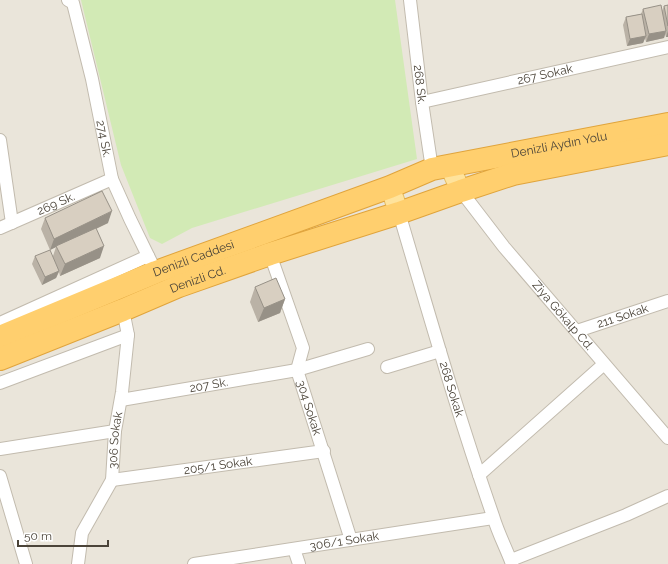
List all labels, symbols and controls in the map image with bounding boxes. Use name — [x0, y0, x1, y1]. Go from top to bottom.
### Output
street label: 267 Sokak — [516, 61, 575, 88]
street label: 268 Sk. — [411, 64, 429, 105]
street label: 274 Sk. — [93, 119, 114, 158]
street label: Denizli Aydın Yolu — [510, 129, 608, 161]
street label: 269 Sk. — [35, 189, 77, 218]
street label: Denizli Caddesi — [151, 237, 236, 279]
street label: Denizli Cd. — [168, 263, 227, 296]
street label: Ziya Gökalp Cd. — [529, 278, 596, 353]
street label: 211 Sokak — [595, 301, 651, 331]
street label: 268 Sokak — [437, 360, 467, 419]
street label: 207 Sk. — [188, 375, 229, 395]
street label: 304 Sokak — [294, 378, 324, 438]
street label: 306 Sokak — [106, 410, 125, 470]
street label: 205/1 Sokak — [183, 454, 254, 477]
scale bar — [18, 522, 108, 548]
text: 50 m — [24, 529, 52, 543]
street label: 306/1 Sokak — [309, 529, 380, 553]

